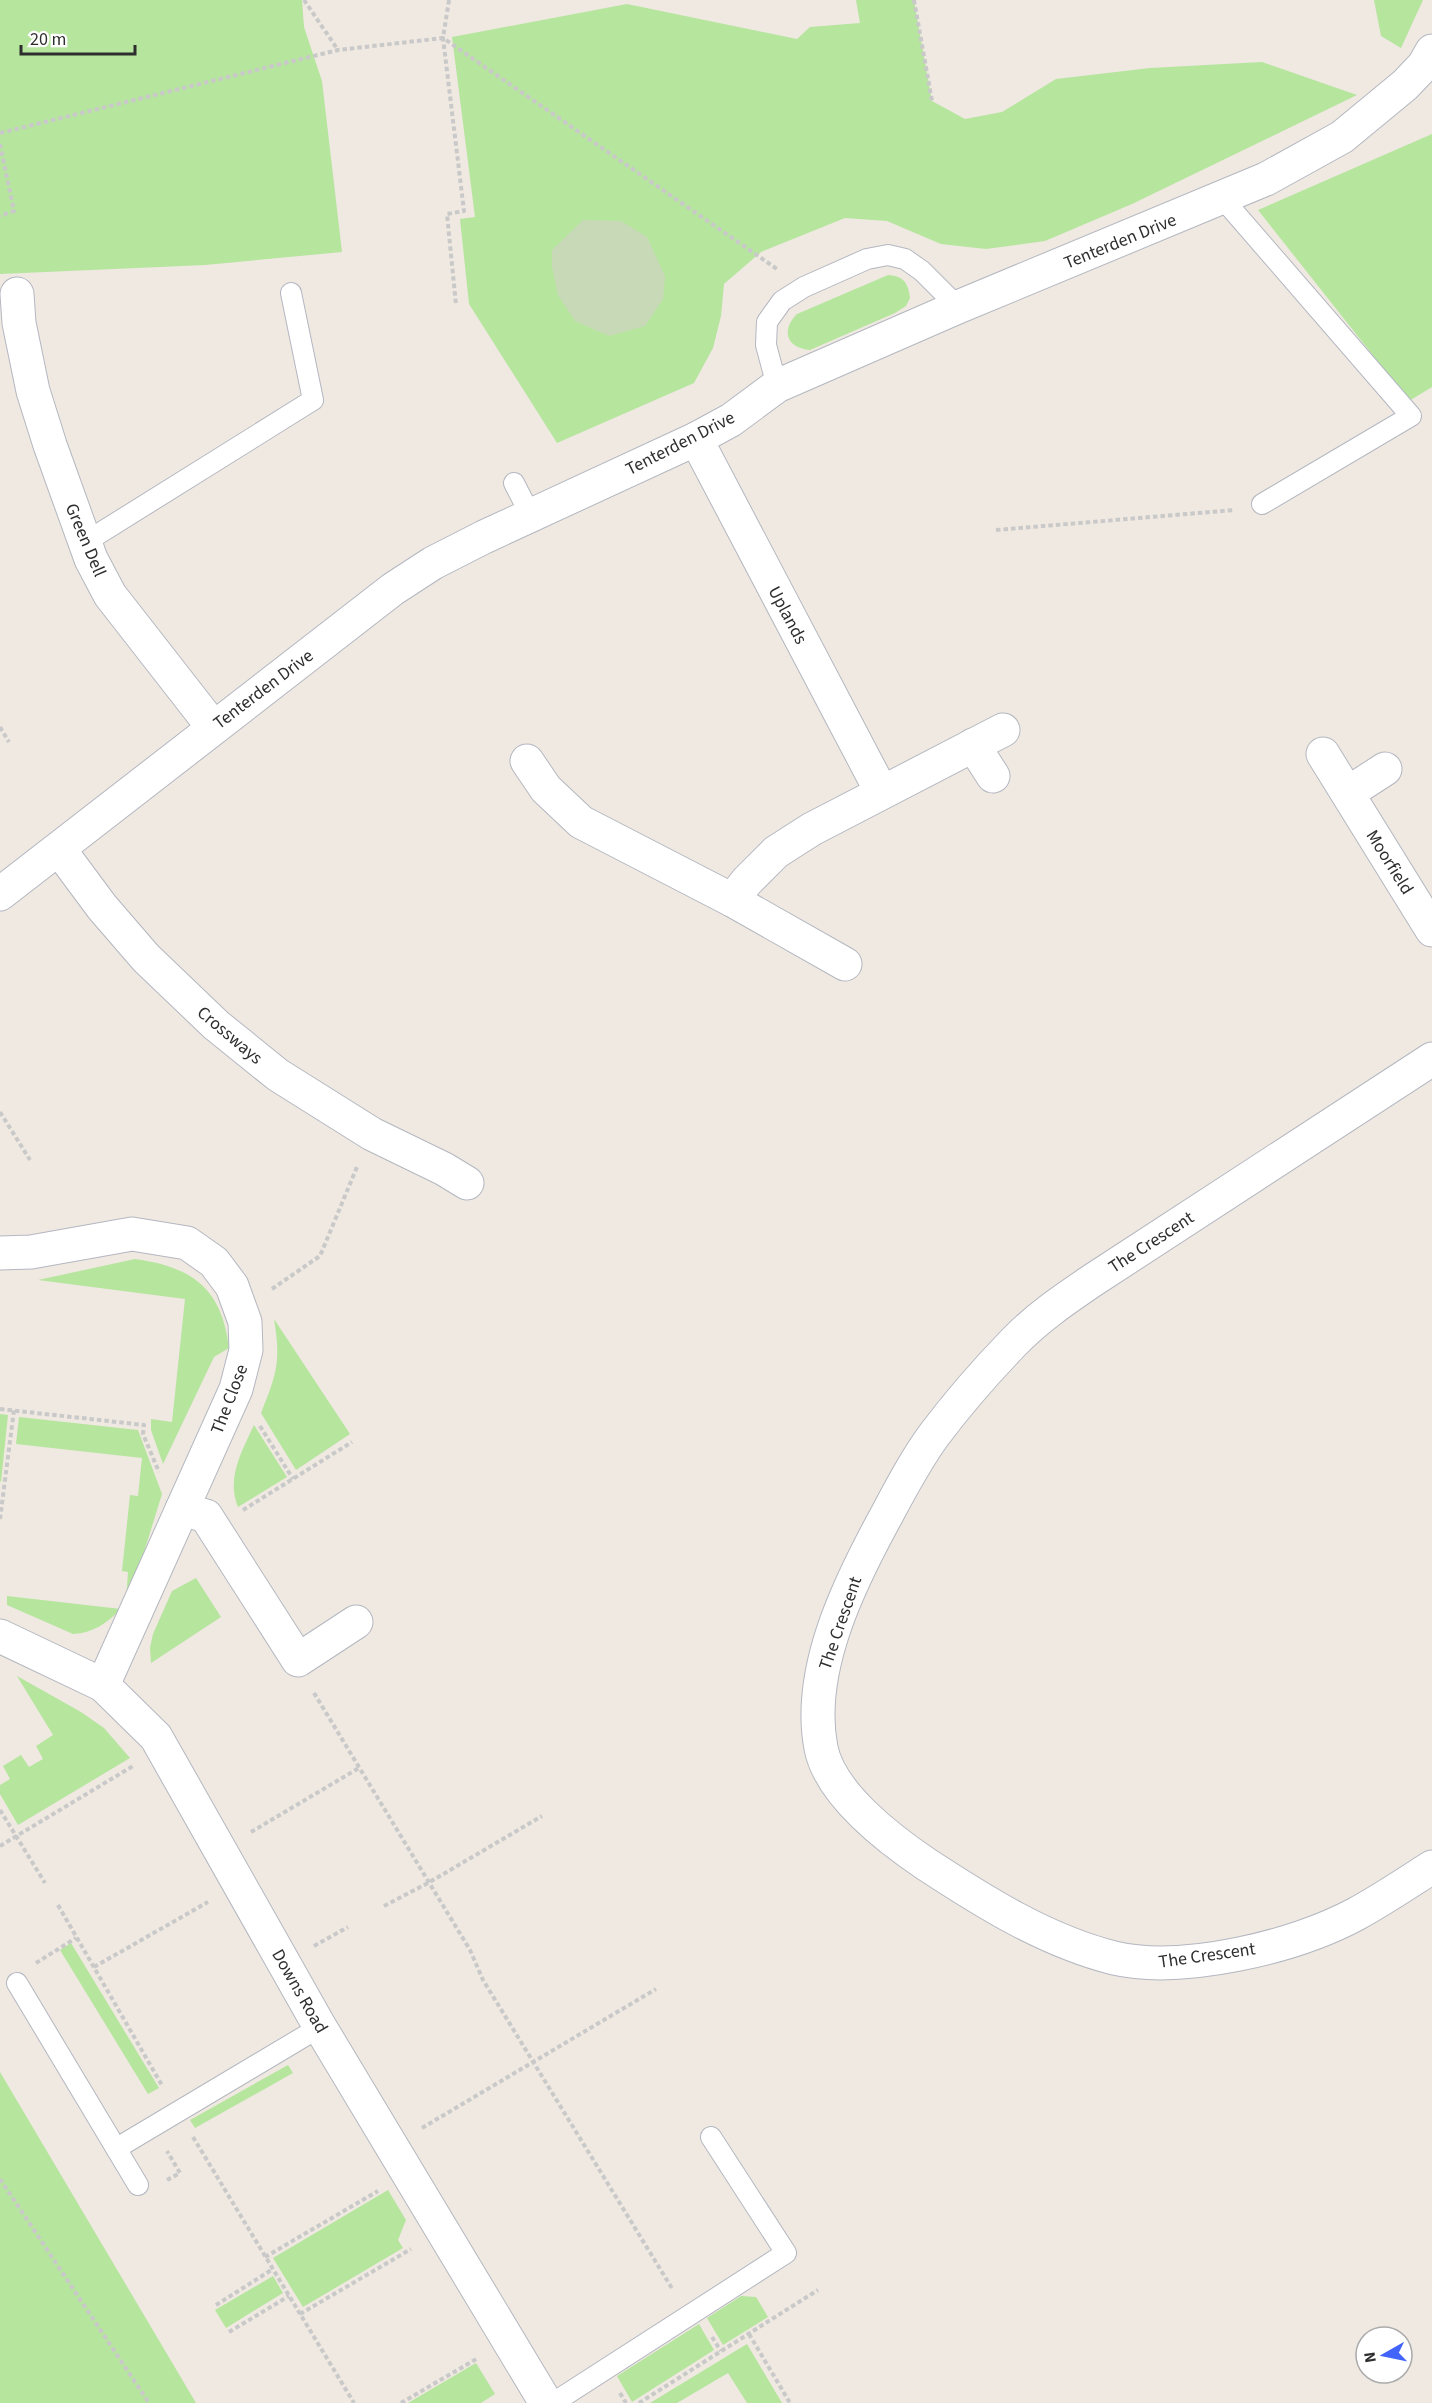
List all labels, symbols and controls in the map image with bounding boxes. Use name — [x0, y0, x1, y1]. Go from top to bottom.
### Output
scale bar — [21, 18, 135, 56]
text: 20 m — [30, 27, 66, 52]
street label: Tenterden Drive — [1060, 207, 1180, 275]
street label: Tenterden Drive — [621, 405, 739, 482]
street label: Green Dell — [59, 500, 112, 581]
street label: Uplands — [762, 582, 813, 649]
street label: Tenterden Drive — [208, 643, 319, 735]
street label: Moorfield — [1360, 825, 1419, 899]
street label: Crossways — [191, 1000, 268, 1070]
street label: The Crescent — [1104, 1205, 1199, 1279]
street label: The Close — [205, 1361, 254, 1438]
street label: The Crescent — [813, 1573, 868, 1673]
street label: The Crescent — [1157, 1936, 1257, 1975]
street label: Downs Road — [265, 1945, 334, 2038]
north arrow — [1354, 2325, 1414, 2385]
text: N — [1358, 2350, 1382, 2364]

